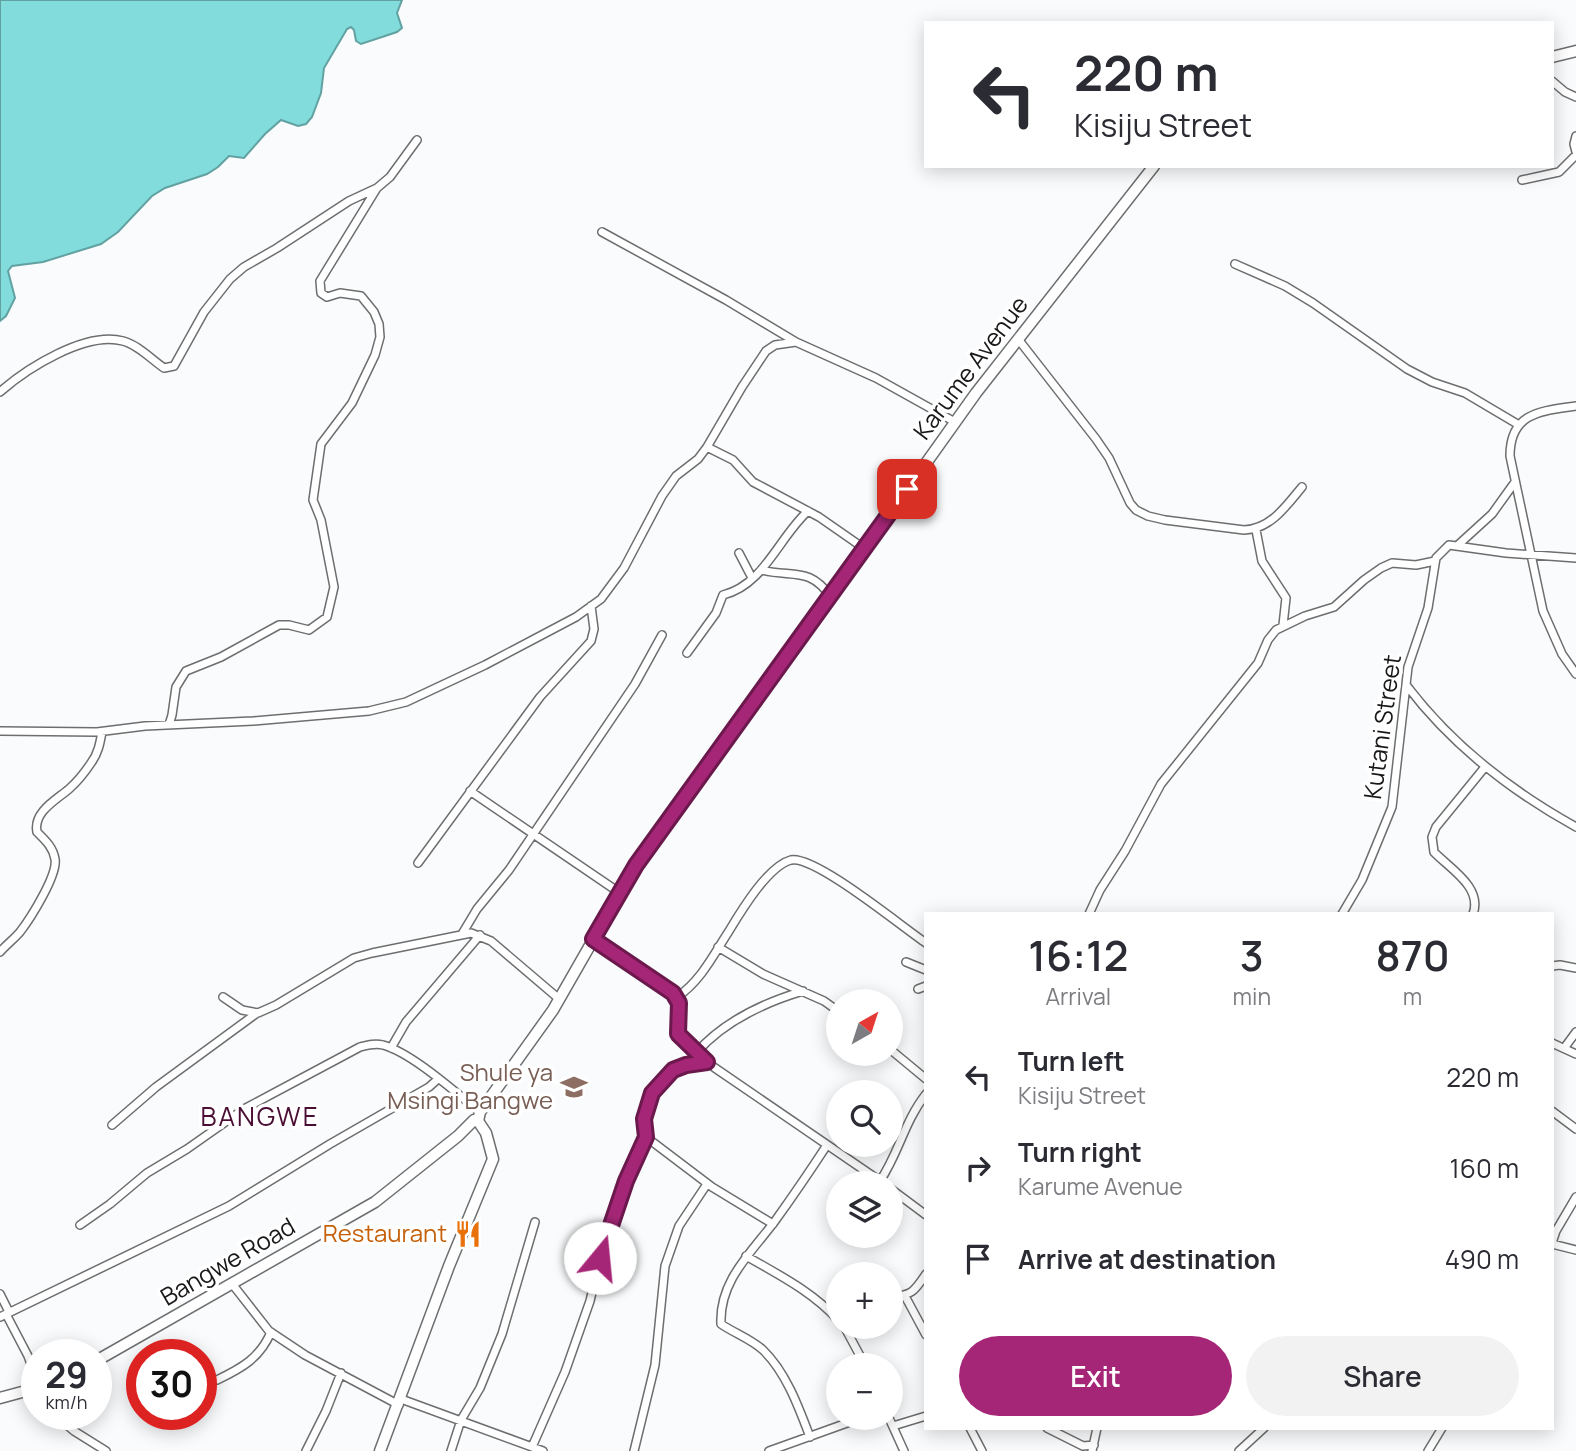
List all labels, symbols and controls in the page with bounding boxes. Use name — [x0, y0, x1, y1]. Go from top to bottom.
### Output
text: 220 m — [1074, 39, 1218, 106]
icon: left — [959, 49, 1050, 140]
text: Kisiju Street — [1074, 103, 1252, 147]
street label: Karume Avenue — [905, 289, 1035, 446]
pin — [877, 459, 937, 519]
icon: arrive — [888, 470, 926, 508]
street label: Kutani Street — [1355, 652, 1408, 801]
text: 16:12 — [1028, 926, 1128, 984]
text: 3 — [1240, 926, 1264, 984]
text: 870 — [1375, 926, 1450, 984]
text: Arrival — [1045, 980, 1111, 1012]
text: min — [1233, 980, 1271, 1012]
text: m — [1403, 980, 1422, 1012]
north arrow — [826, 989, 903, 1066]
map controls — [826, 989, 903, 1430]
text: Turn left — [1018, 1043, 1125, 1079]
place label: Shule ya Msingi Bangwe — [387, 1055, 553, 1116]
icon: left — [959, 1058, 997, 1096]
text: 220 m — [1446, 1059, 1519, 1095]
school or university icon: Shule ya Msingi Bangwe — [559, 1072, 589, 1102]
text: Kisiju Street — [1018, 1079, 1146, 1111]
button: search — [826, 1080, 903, 1157]
district label: BANGWE — [201, 1098, 319, 1134]
text: Turn right — [1018, 1134, 1142, 1170]
icon: right — [959, 1149, 997, 1187]
text: 160 m — [1450, 1150, 1519, 1186]
text: Karume Avenue — [1018, 1170, 1183, 1202]
button: layers — [826, 1171, 903, 1248]
street label: Bangwe Road — [154, 1209, 301, 1313]
place label: Restaurant — [323, 1216, 447, 1249]
restaurant icon: Restaurant — [453, 1219, 483, 1249]
position arrow — [563, 1221, 637, 1295]
icon: arrive — [959, 1240, 997, 1278]
text: Arrive at destination — [1018, 1241, 1276, 1277]
text: 490 m — [1445, 1241, 1519, 1277]
button: + — [826, 1262, 903, 1339]
button: Exit — [959, 1336, 1232, 1416]
button: Share — [1246, 1336, 1519, 1416]
speed limit sign: 30 — [126, 1339, 217, 1430]
text: 29 — [45, 1351, 88, 1399]
button: − — [826, 1353, 903, 1430]
text: km/h — [46, 1390, 87, 1414]

